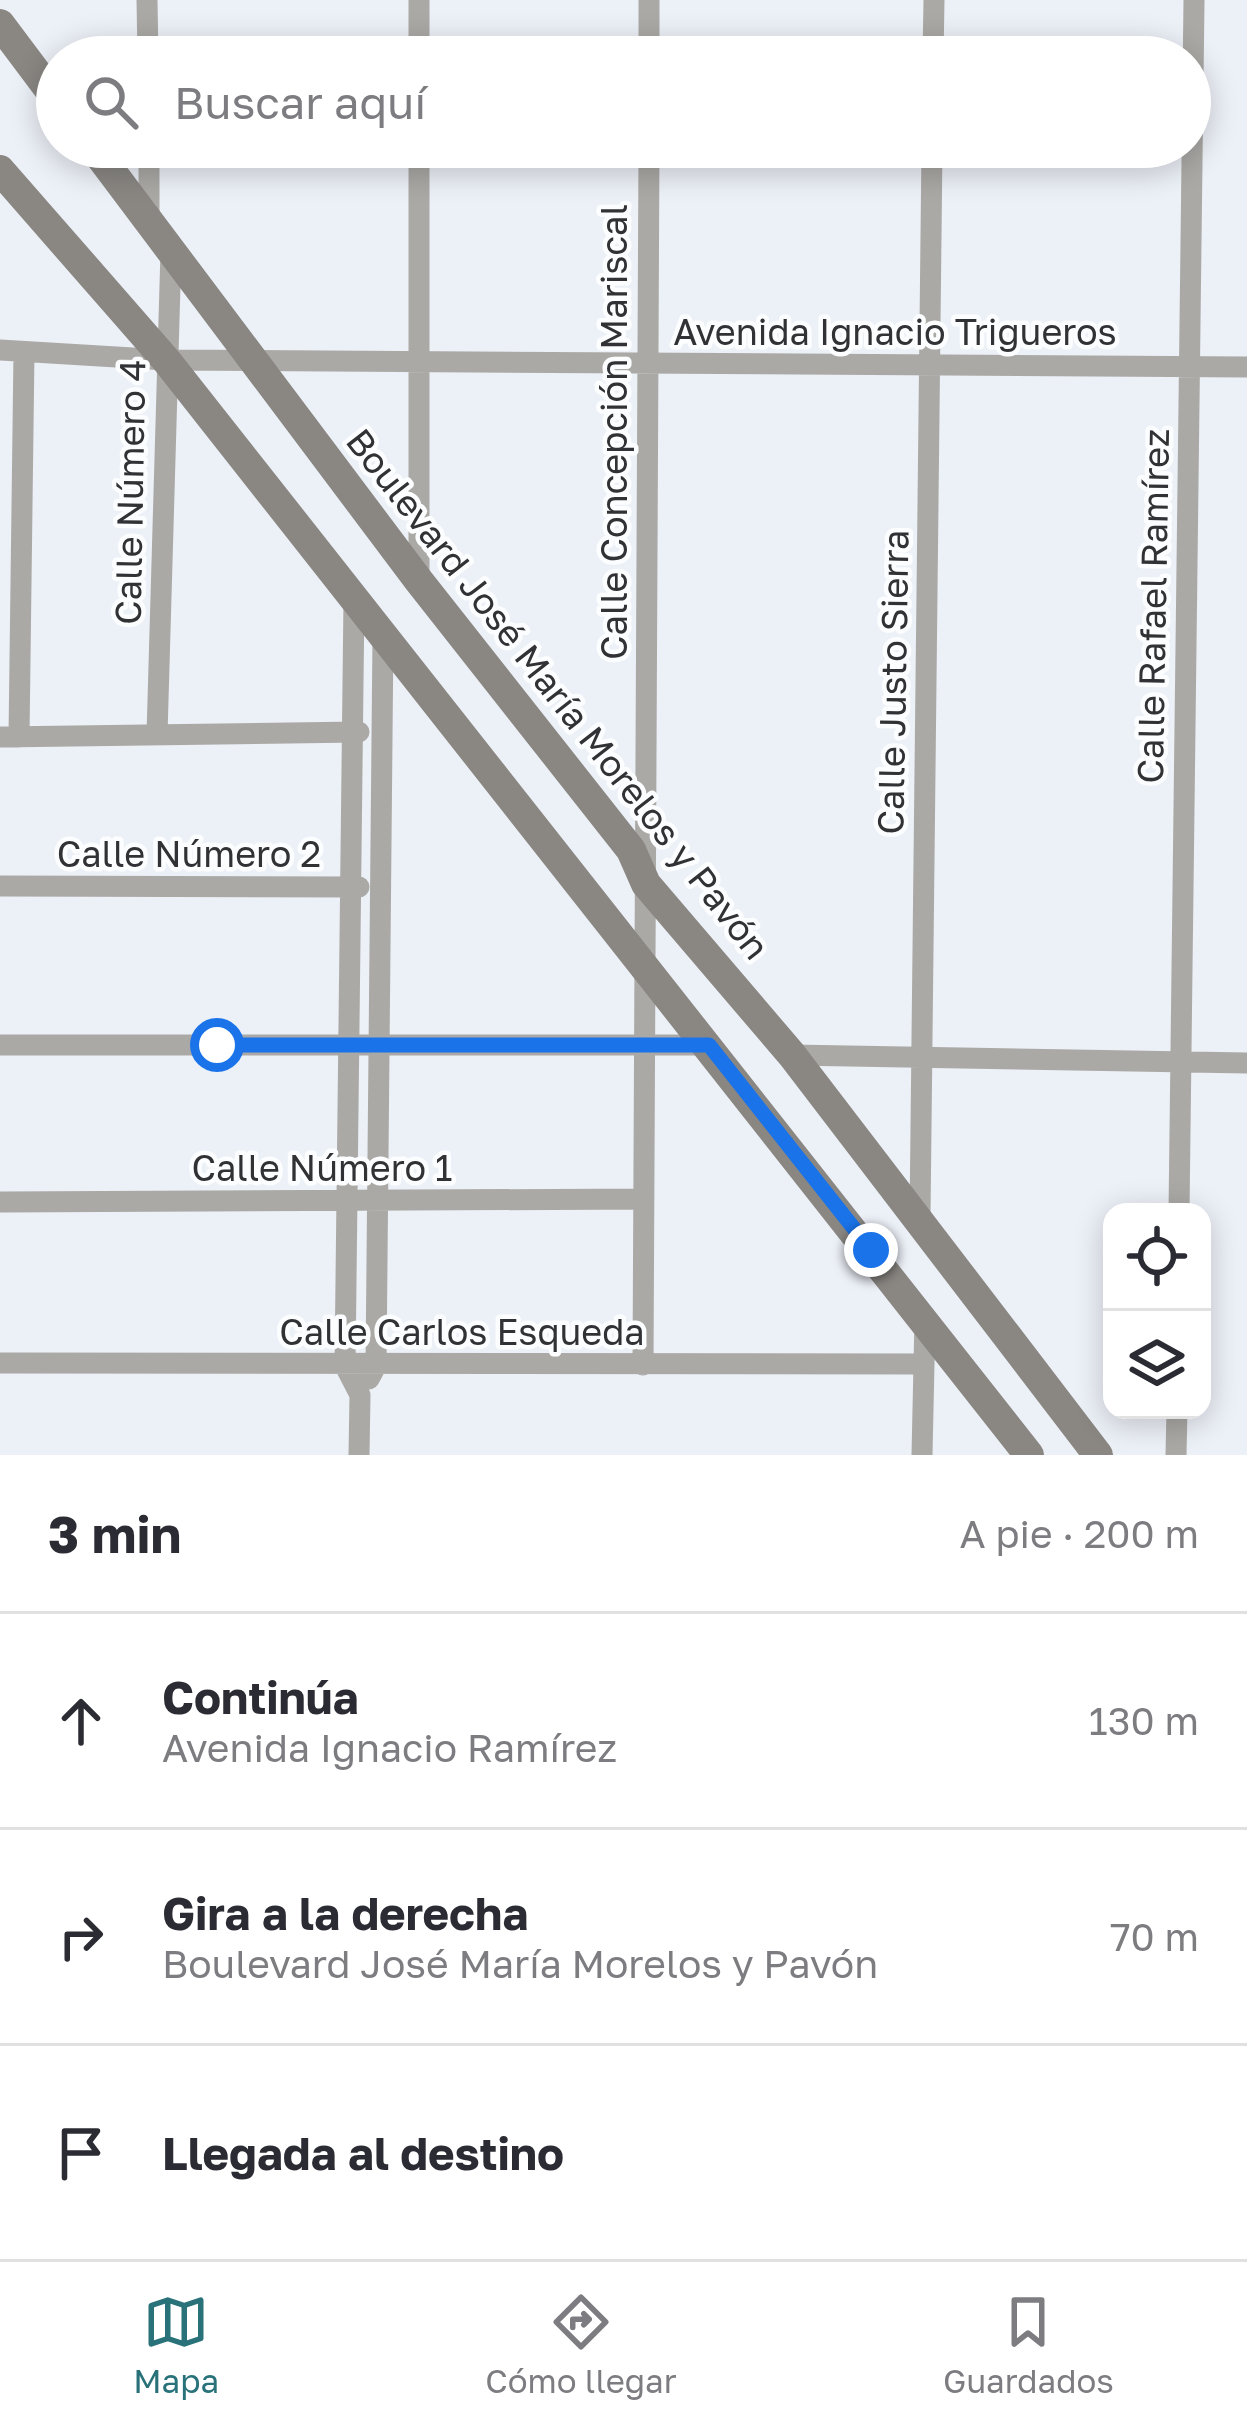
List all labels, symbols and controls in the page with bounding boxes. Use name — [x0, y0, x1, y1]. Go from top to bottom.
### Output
search box — [36, 36, 1211, 168]
icon: search — [78, 69, 144, 135]
text: Buscar aquí — [174, 75, 426, 129]
street label: Calle Concepción Mariscal — [592, 204, 635, 660]
street label: Avenida Ignacio Trigueros — [673, 310, 1117, 353]
street label: Calle Número 4 — [106, 359, 153, 625]
street label: Boulevard José María Morelos y Pavón — [338, 420, 779, 967]
street label: Calle Rafael Ramírez — [1128, 428, 1177, 784]
street label: Calle Justo Sierra — [868, 529, 917, 835]
street label: Calle Número 2 — [57, 832, 321, 875]
route start — [190, 1018, 244, 1072]
street label: Calle Número 1 — [191, 1146, 453, 1189]
map controls — [1103, 1203, 1211, 1419]
button: locate — [1103, 1203, 1211, 1311]
route end — [844, 1223, 898, 1277]
street label: Calle Carlos Esqueda — [279, 1310, 645, 1353]
button: layers — [1103, 1311, 1211, 1419]
text: 3 min — [48, 1503, 181, 1564]
text: A pie · 200 m — [960, 1510, 1199, 1557]
text: Continúa — [162, 1670, 359, 1724]
icon: ahead — [48, 1688, 114, 1754]
text: 130 m — [1089, 1697, 1199, 1744]
text: Avenida Ignacio Ramírez — [162, 1724, 617, 1771]
text: Gira a la derecha — [162, 1886, 528, 1940]
icon: right — [48, 1904, 114, 1970]
text: 70 m — [1110, 1913, 1199, 1960]
text: Boulevard José María Morelos y Pavón — [162, 1940, 878, 1987]
icon: arrive — [48, 2120, 114, 2186]
text: Llegada al destino — [162, 2126, 564, 2180]
tab: Mapa — [133, 2289, 219, 2400]
tab: Cómo llegar — [485, 2289, 677, 2400]
tab: Guardados — [943, 2289, 1114, 2400]

